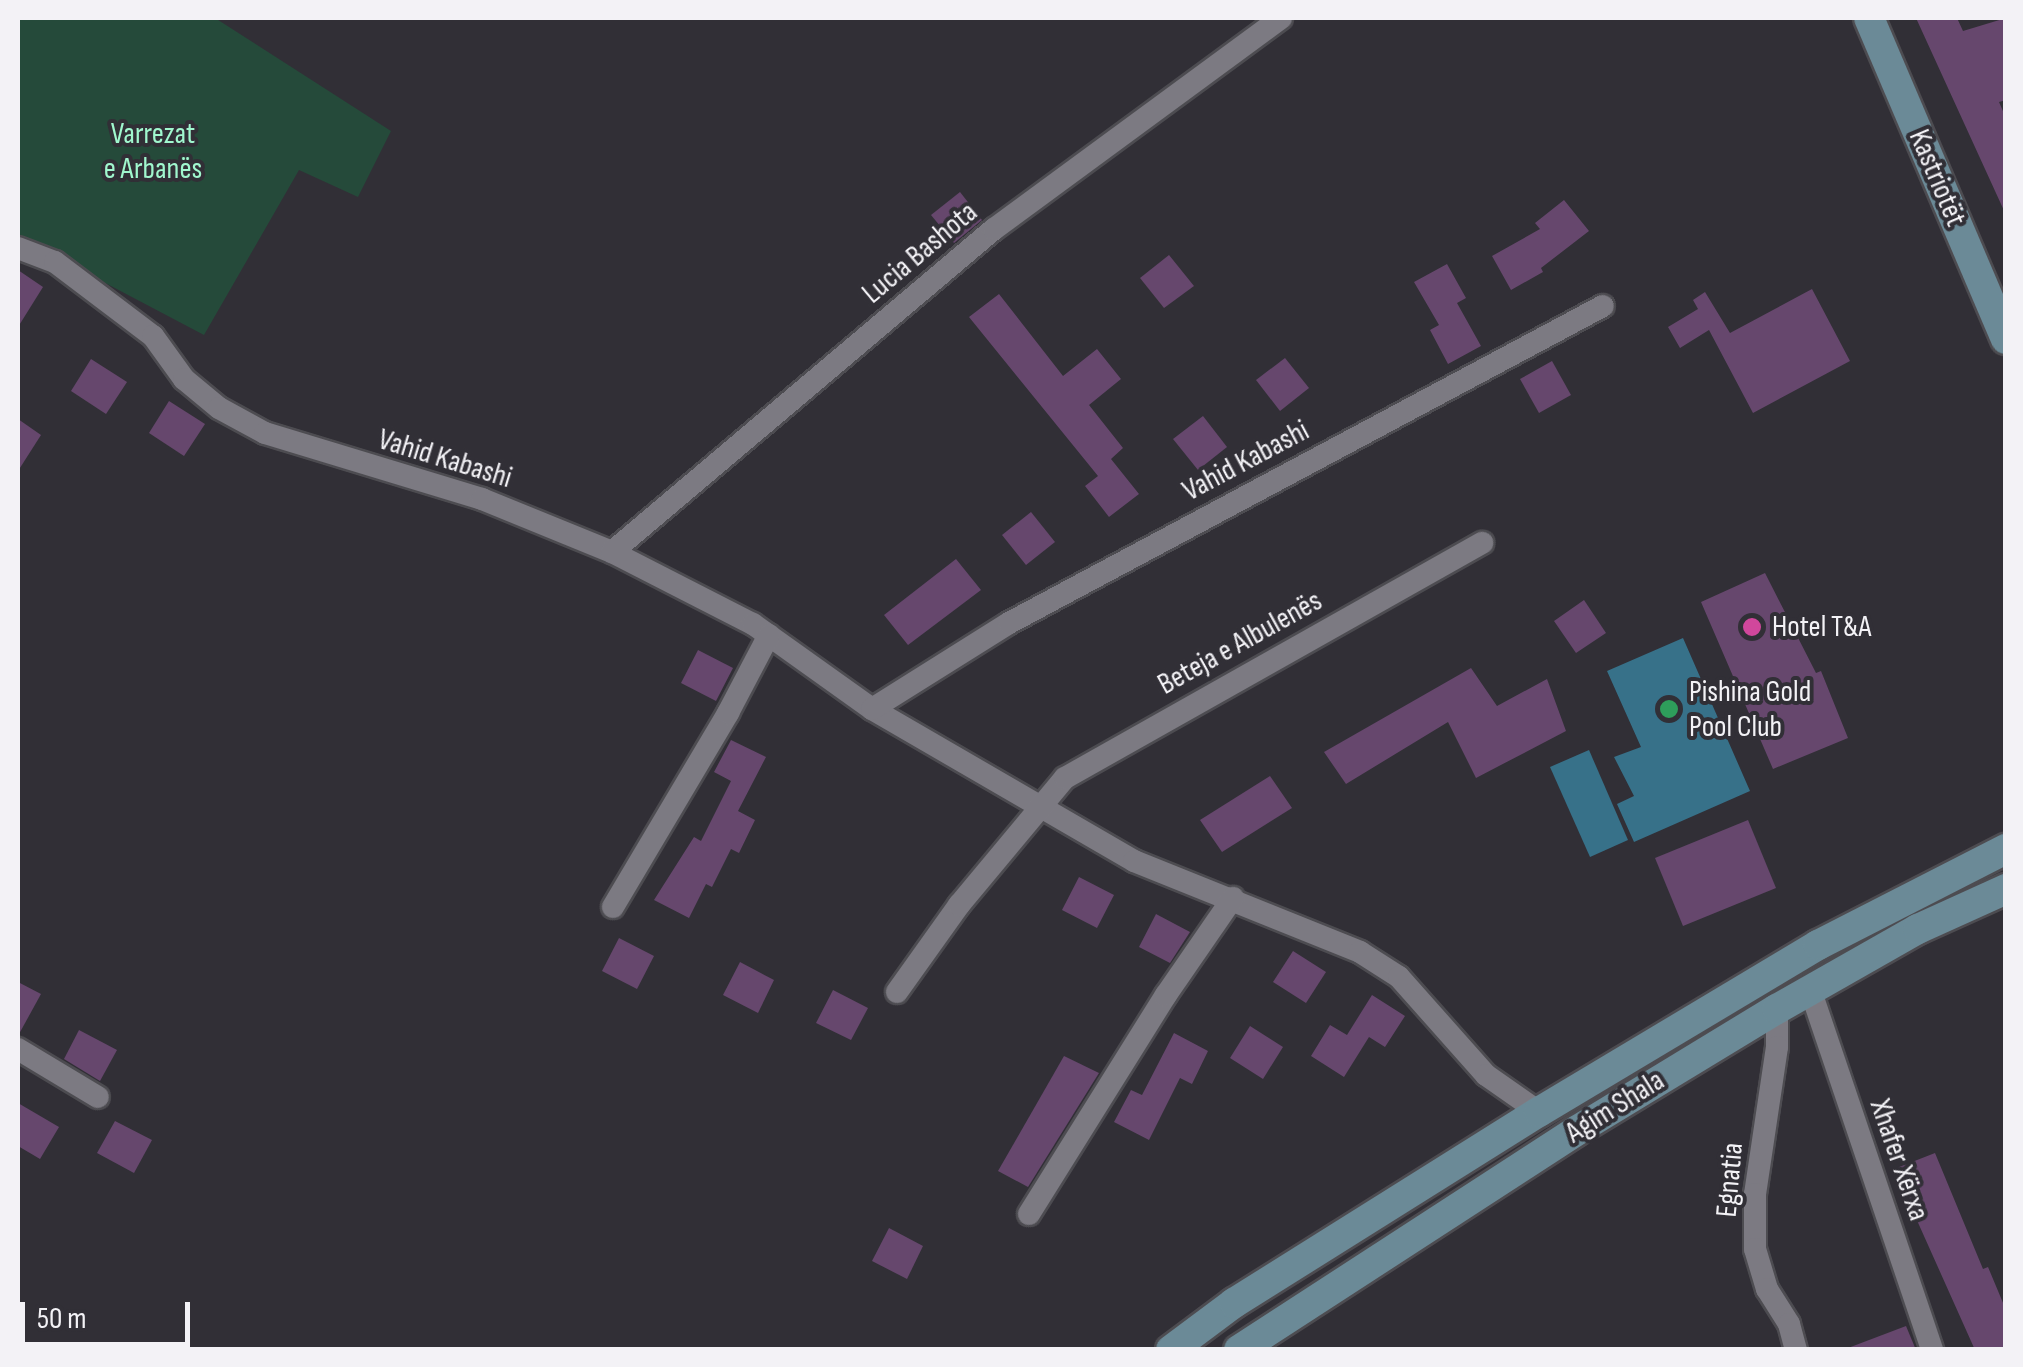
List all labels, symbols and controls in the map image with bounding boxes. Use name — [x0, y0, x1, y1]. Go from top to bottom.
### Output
park label: Varrezat e Arbanës — [104, 116, 202, 186]
street label: Kastriotët — [1901, 124, 1973, 232]
street label: Lucia Bashota — [855, 194, 985, 312]
street label: Vahid Kabashi — [1177, 413, 1315, 509]
street label: Vahid Kabashi — [374, 422, 516, 496]
street label: Beteja e Albulenës — [1152, 583, 1328, 703]
place label: Hotel T&A — [1772, 609, 1871, 645]
marker: Hotel T&A — [1741, 616, 1763, 638]
place label: Pishina Gold Pool Club — [1689, 674, 1811, 744]
marker: Pishina Gold Pool Club — [1658, 698, 1680, 720]
street label: Agim Shala — [1559, 1063, 1671, 1151]
street label: Xhafer Xërxa — [1862, 1095, 1936, 1225]
street label: Egnatia — [1709, 1141, 1751, 1219]
scale bar — [25, 1282, 195, 1344]
text: 50 m — [37, 1301, 86, 1337]

